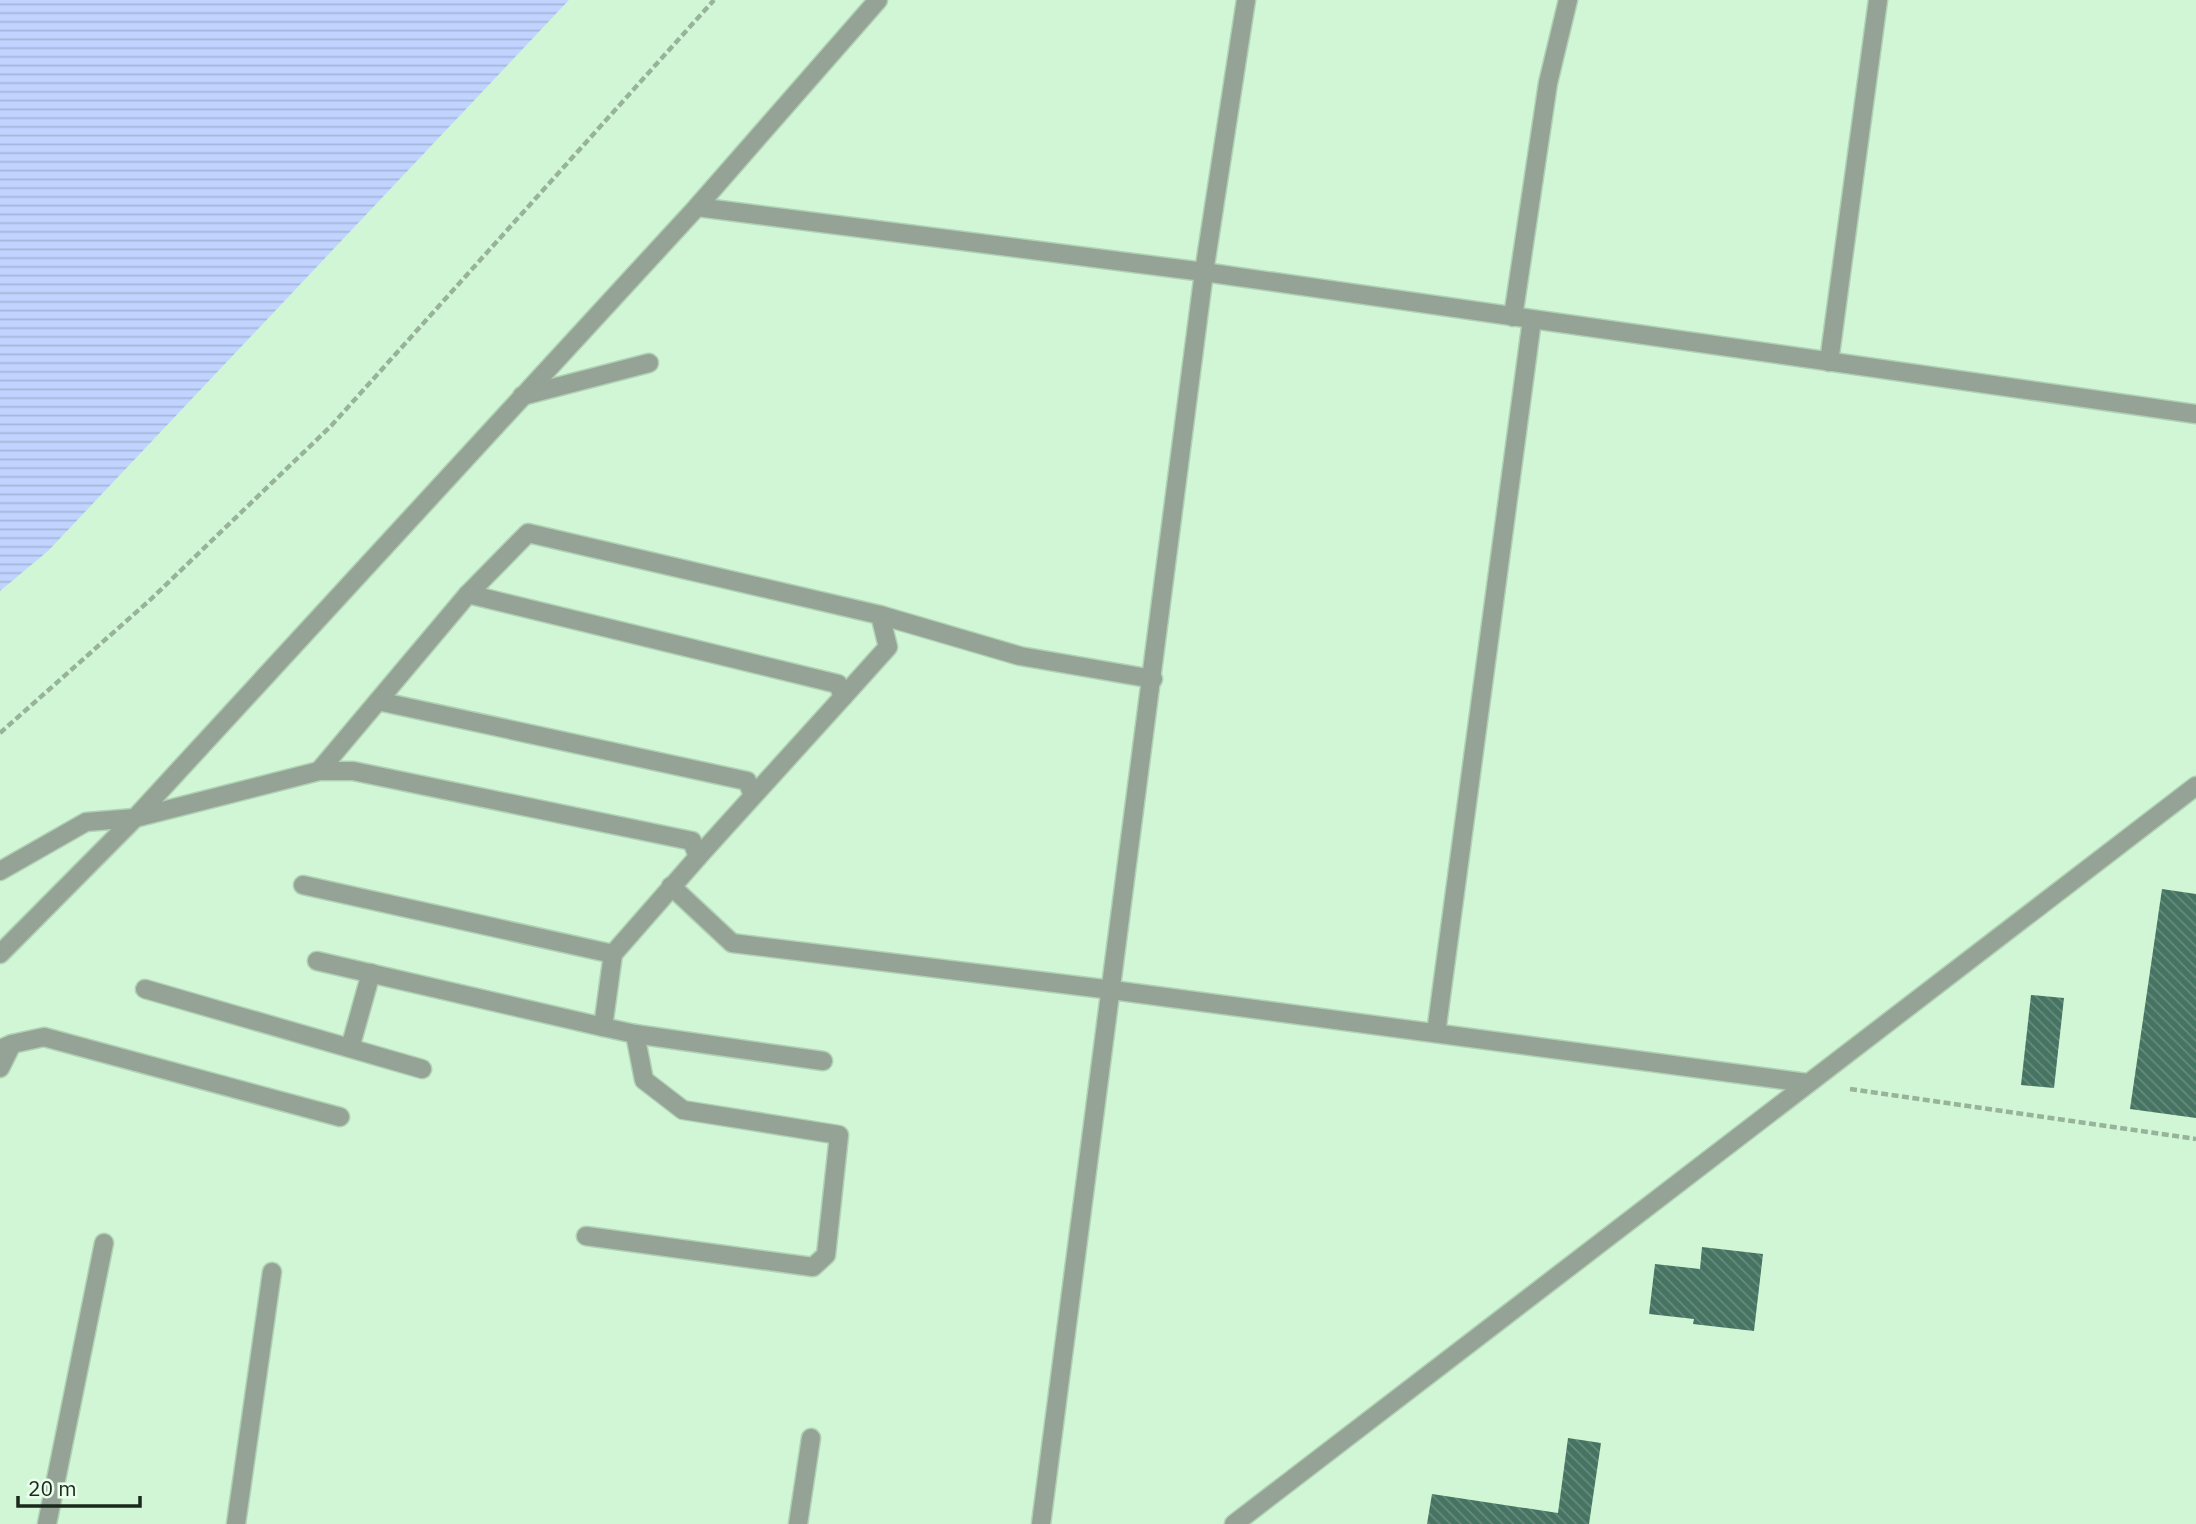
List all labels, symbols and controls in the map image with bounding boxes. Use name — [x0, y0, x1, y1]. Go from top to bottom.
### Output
scale bar — [18, 1464, 140, 1508]
text: 20 m — [28, 1474, 77, 1502]

